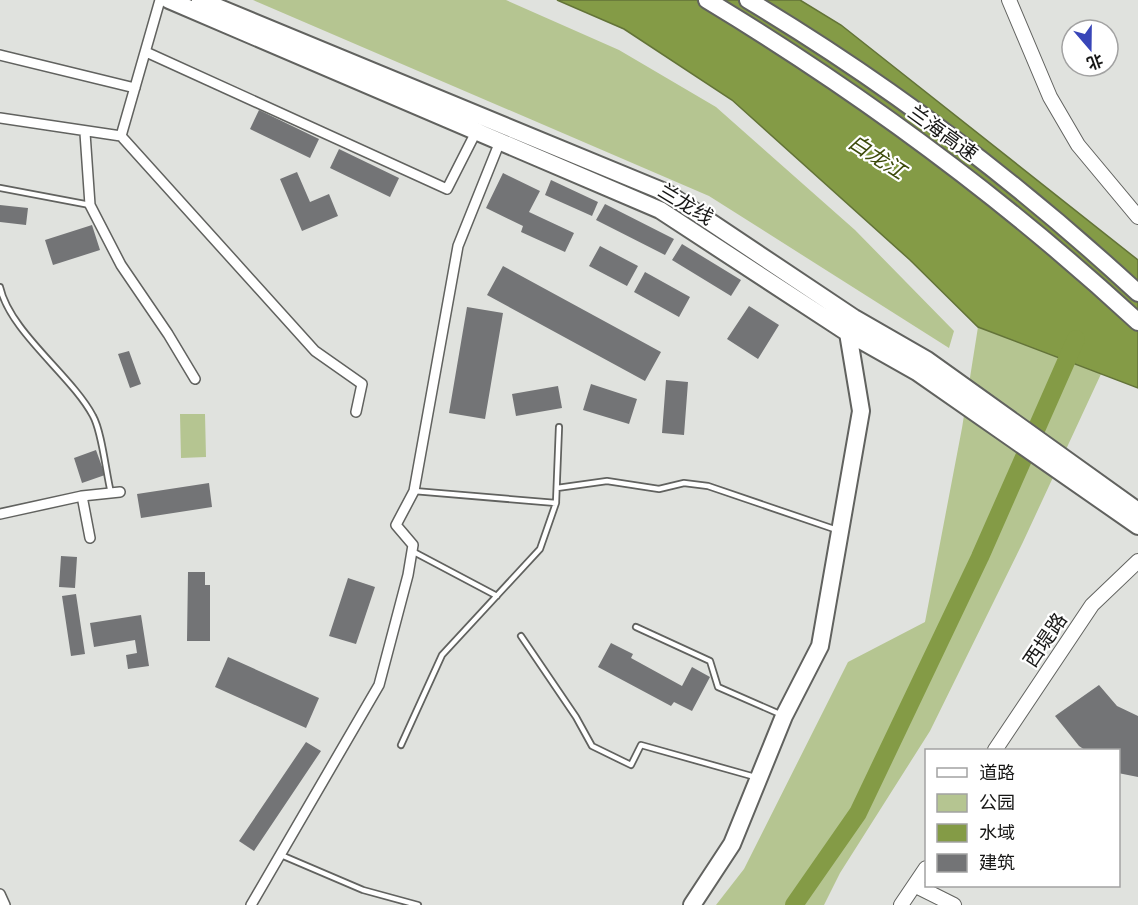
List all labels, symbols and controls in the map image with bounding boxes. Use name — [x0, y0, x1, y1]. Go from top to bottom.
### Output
north arrow — [1060, 18, 1120, 78]
text: 北 — [1084, 49, 1106, 75]
street label: 兰海高速 — [903, 98, 984, 167]
water label: 白龙江 — [843, 127, 913, 187]
street label: 兰龙线 — [654, 177, 719, 231]
street label: 西堤路 — [1017, 607, 1073, 672]
legend — [925, 749, 1120, 887]
text: 道路 — [979, 760, 1015, 785]
text: 公园 — [979, 790, 1015, 815]
text: 水域 — [979, 820, 1015, 845]
text: 建筑 — [979, 850, 1015, 875]

